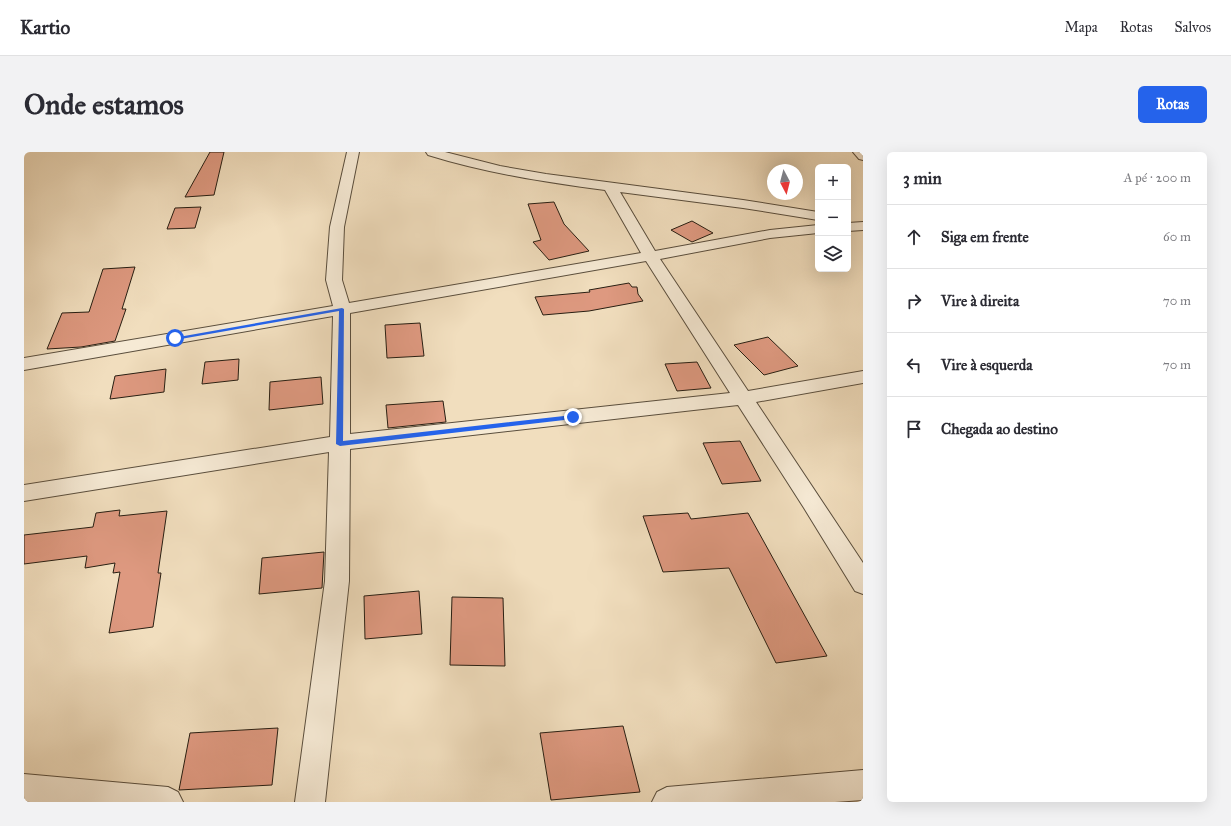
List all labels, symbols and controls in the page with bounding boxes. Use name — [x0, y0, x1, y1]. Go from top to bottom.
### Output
text: Kartio — [20, 16, 70, 39]
text: Mapa — [1064, 19, 1098, 36]
text: Rotas — [1120, 19, 1153, 36]
text: Salvos — [1175, 19, 1211, 36]
button: Rotas — [1138, 86, 1207, 123]
text: Onde estamos — [24, 87, 184, 122]
north arrow — [767, 164, 803, 200]
map controls — [815, 164, 851, 272]
button: + — [815, 164, 851, 200]
text: 3 min — [903, 168, 942, 189]
text: A pé · 200 m — [1124, 170, 1191, 186]
button: − — [815, 200, 851, 236]
icon: ahead — [903, 226, 925, 248]
text: Siga em frente — [941, 228, 1029, 246]
text: 60 m — [1163, 229, 1191, 245]
button: layers — [815, 236, 851, 272]
icon: right — [903, 290, 925, 312]
text: Vire à direita — [941, 292, 1019, 310]
text: 70 m — [1163, 293, 1191, 309]
route start — [166, 329, 184, 347]
icon: left — [903, 354, 925, 376]
text: Vire à esquerda — [941, 356, 1033, 374]
text: 70 m — [1163, 357, 1191, 373]
route end — [564, 408, 582, 426]
icon: arrive — [903, 418, 925, 440]
text: Chegada ao destino — [941, 420, 1058, 438]

